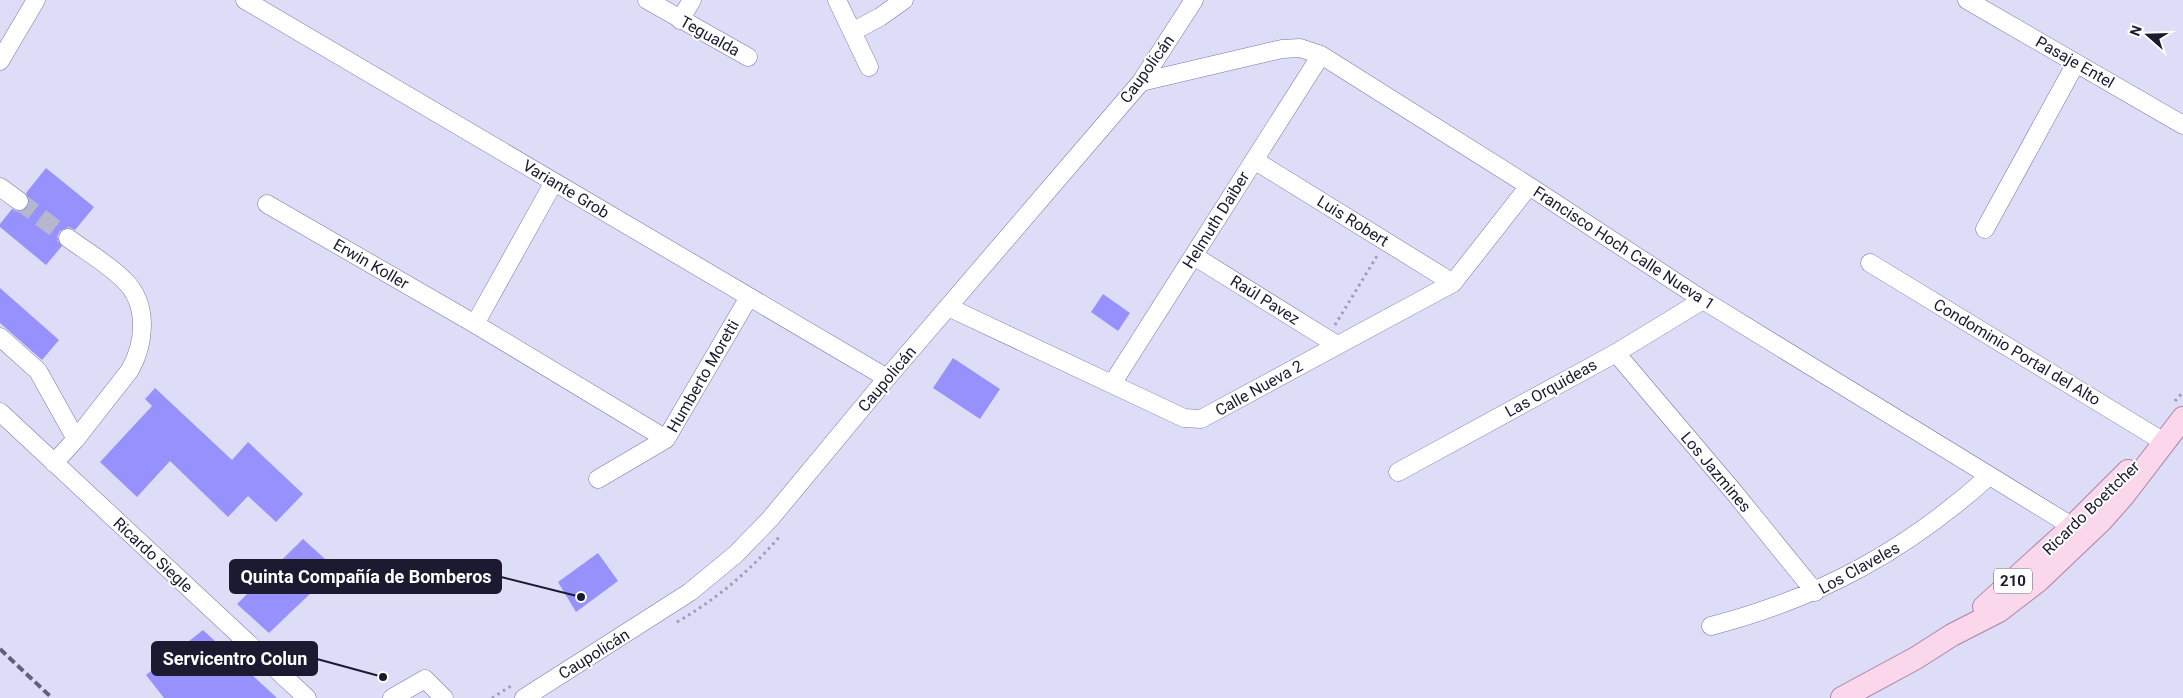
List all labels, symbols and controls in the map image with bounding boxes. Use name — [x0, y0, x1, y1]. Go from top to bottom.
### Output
north arrow — [2123, 10, 2173, 60]
street label: Tegualda — [677, 12, 743, 60]
text: N — [2127, 23, 2145, 38]
street label: Caupolicán — [1116, 31, 1178, 107]
street label: Pasaje Entel — [2032, 32, 2118, 92]
street label: Variante Grob — [519, 156, 613, 222]
street label: Helmuth Daiber — [1179, 168, 1254, 272]
street label: Francisco Hoch Calle Nueva 1 — [1530, 182, 1718, 314]
street label: Luis Robert — [1314, 192, 1392, 250]
street label: Erwin Koller — [330, 235, 413, 294]
street label: Raúl Pavez — [1227, 271, 1303, 329]
street label: Condominio Portal del Alto — [1930, 295, 2104, 409]
street label: Humberto Moretti — [663, 316, 743, 436]
street label: Caupolicán — [854, 342, 920, 416]
street label: Las Orquideas — [1502, 355, 1600, 421]
street label: Calle Nueva 2 — [1212, 356, 1306, 420]
street label: Los Jazmines — [1677, 428, 1755, 516]
street label: Ricardo Boettcher — [2039, 457, 2144, 559]
street label: Ricardo Siegle — [109, 513, 197, 597]
street label: Los Claveles — [1815, 538, 1903, 598]
callout: Quinta Compañía de Bomberos — [230, 560, 501, 593]
text: Quinta Compañía de Bomberos — [240, 566, 492, 587]
road number: 210 — [1994, 568, 2032, 594]
street label: Caupolicán — [555, 625, 633, 683]
callout: Servicentro Colun — [152, 642, 317, 675]
text: Servicentro Colun — [163, 648, 307, 669]

